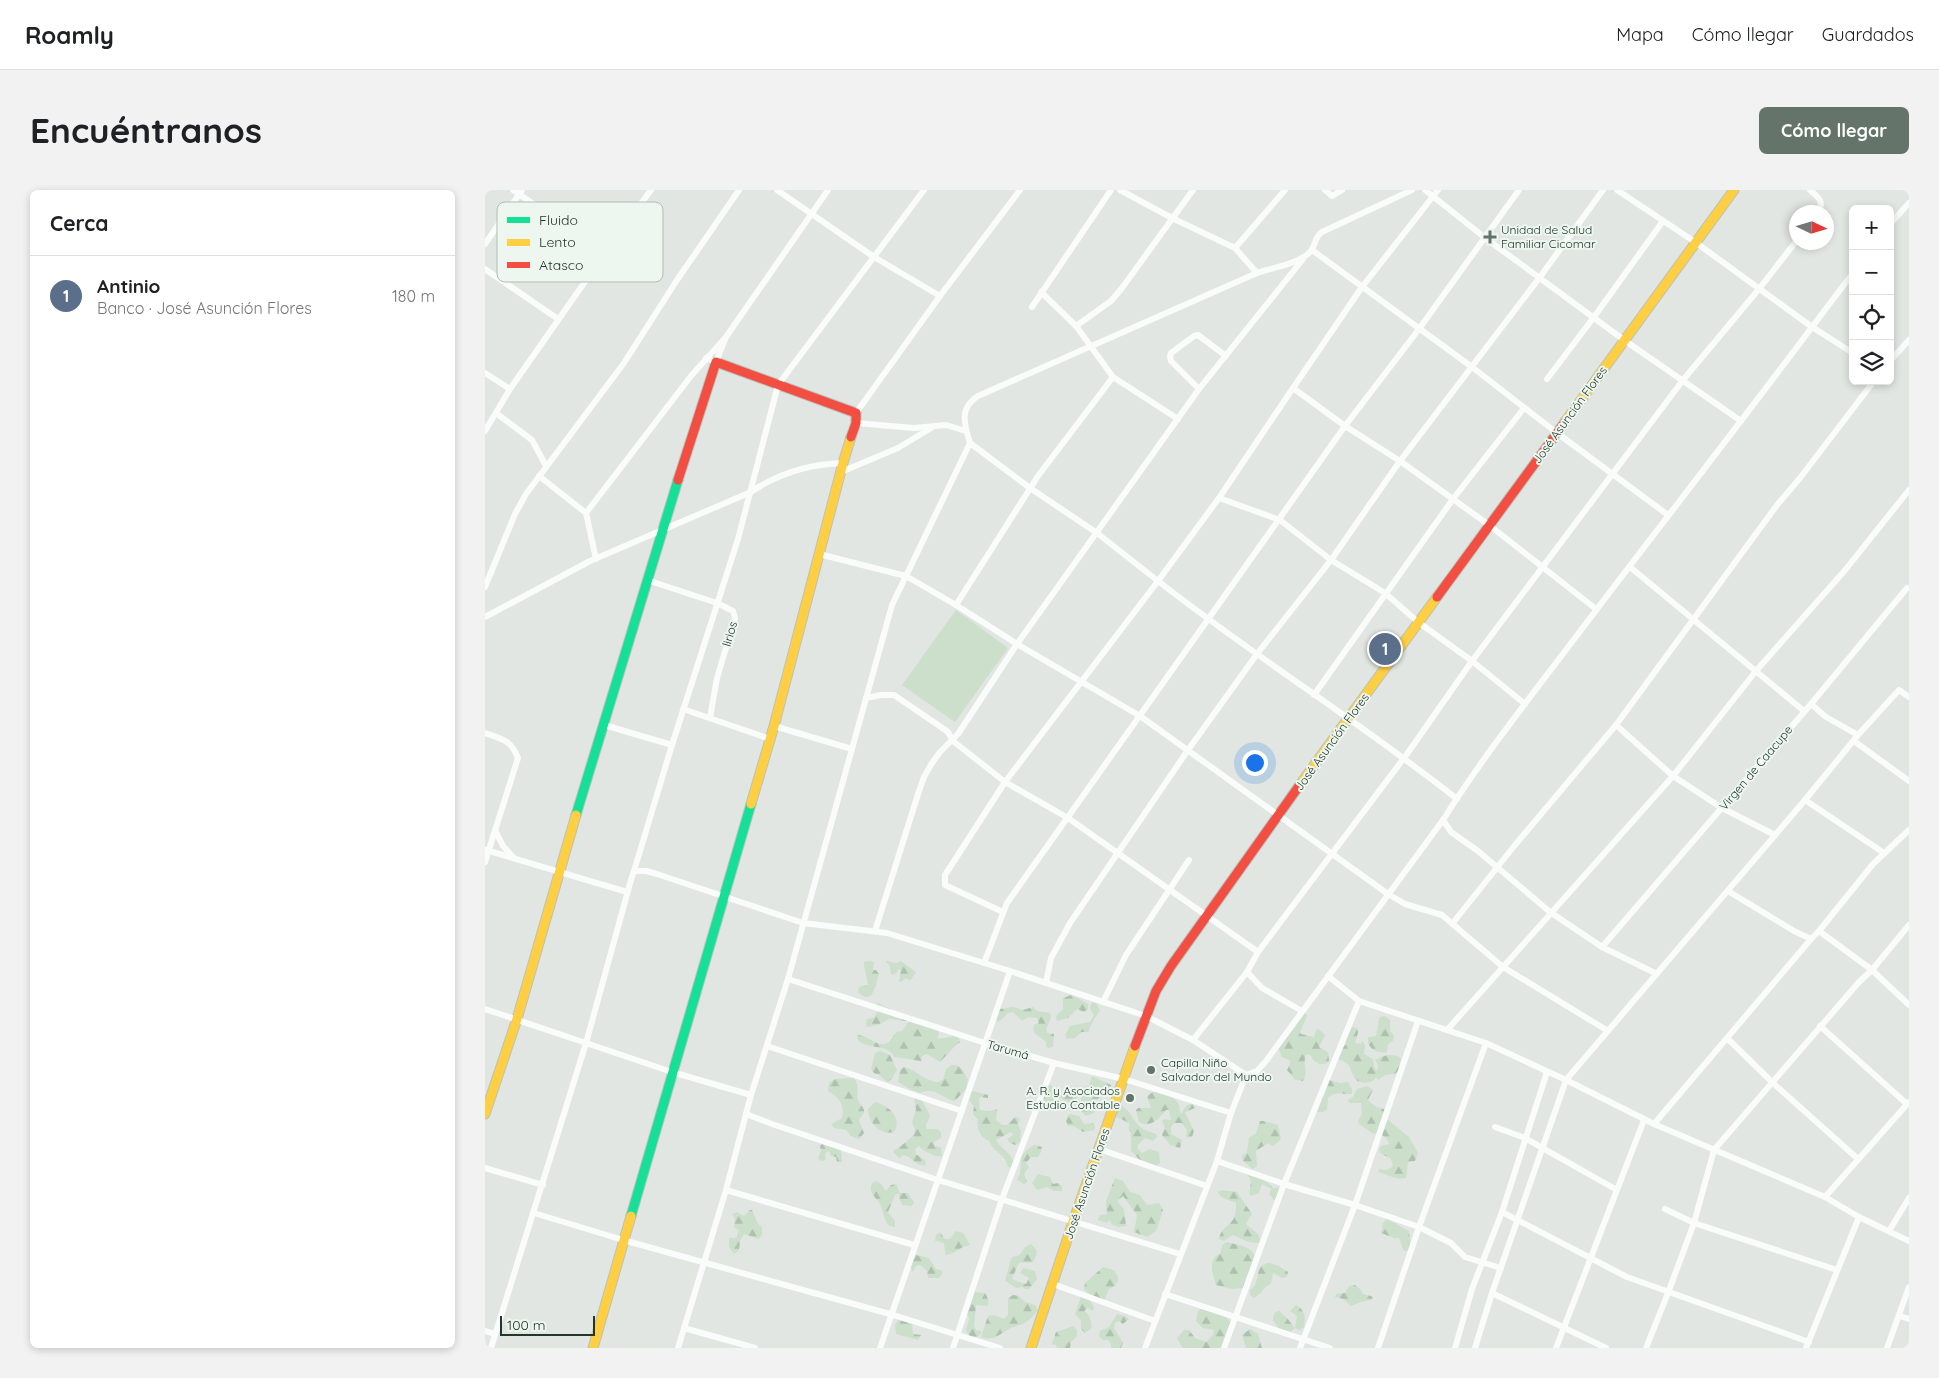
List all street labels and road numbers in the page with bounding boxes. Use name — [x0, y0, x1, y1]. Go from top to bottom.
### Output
street label: José Asunción Flores — [1529, 363, 1610, 466]
street label: lirios — [719, 619, 740, 648]
street label: José Asunción Flores — [1291, 690, 1372, 793]
street label: Virgen de Caacupe — [1716, 722, 1796, 813]
street label: Tarumá — [985, 1036, 1031, 1063]
street label: José Asunción Flores — [1060, 1126, 1113, 1241]

